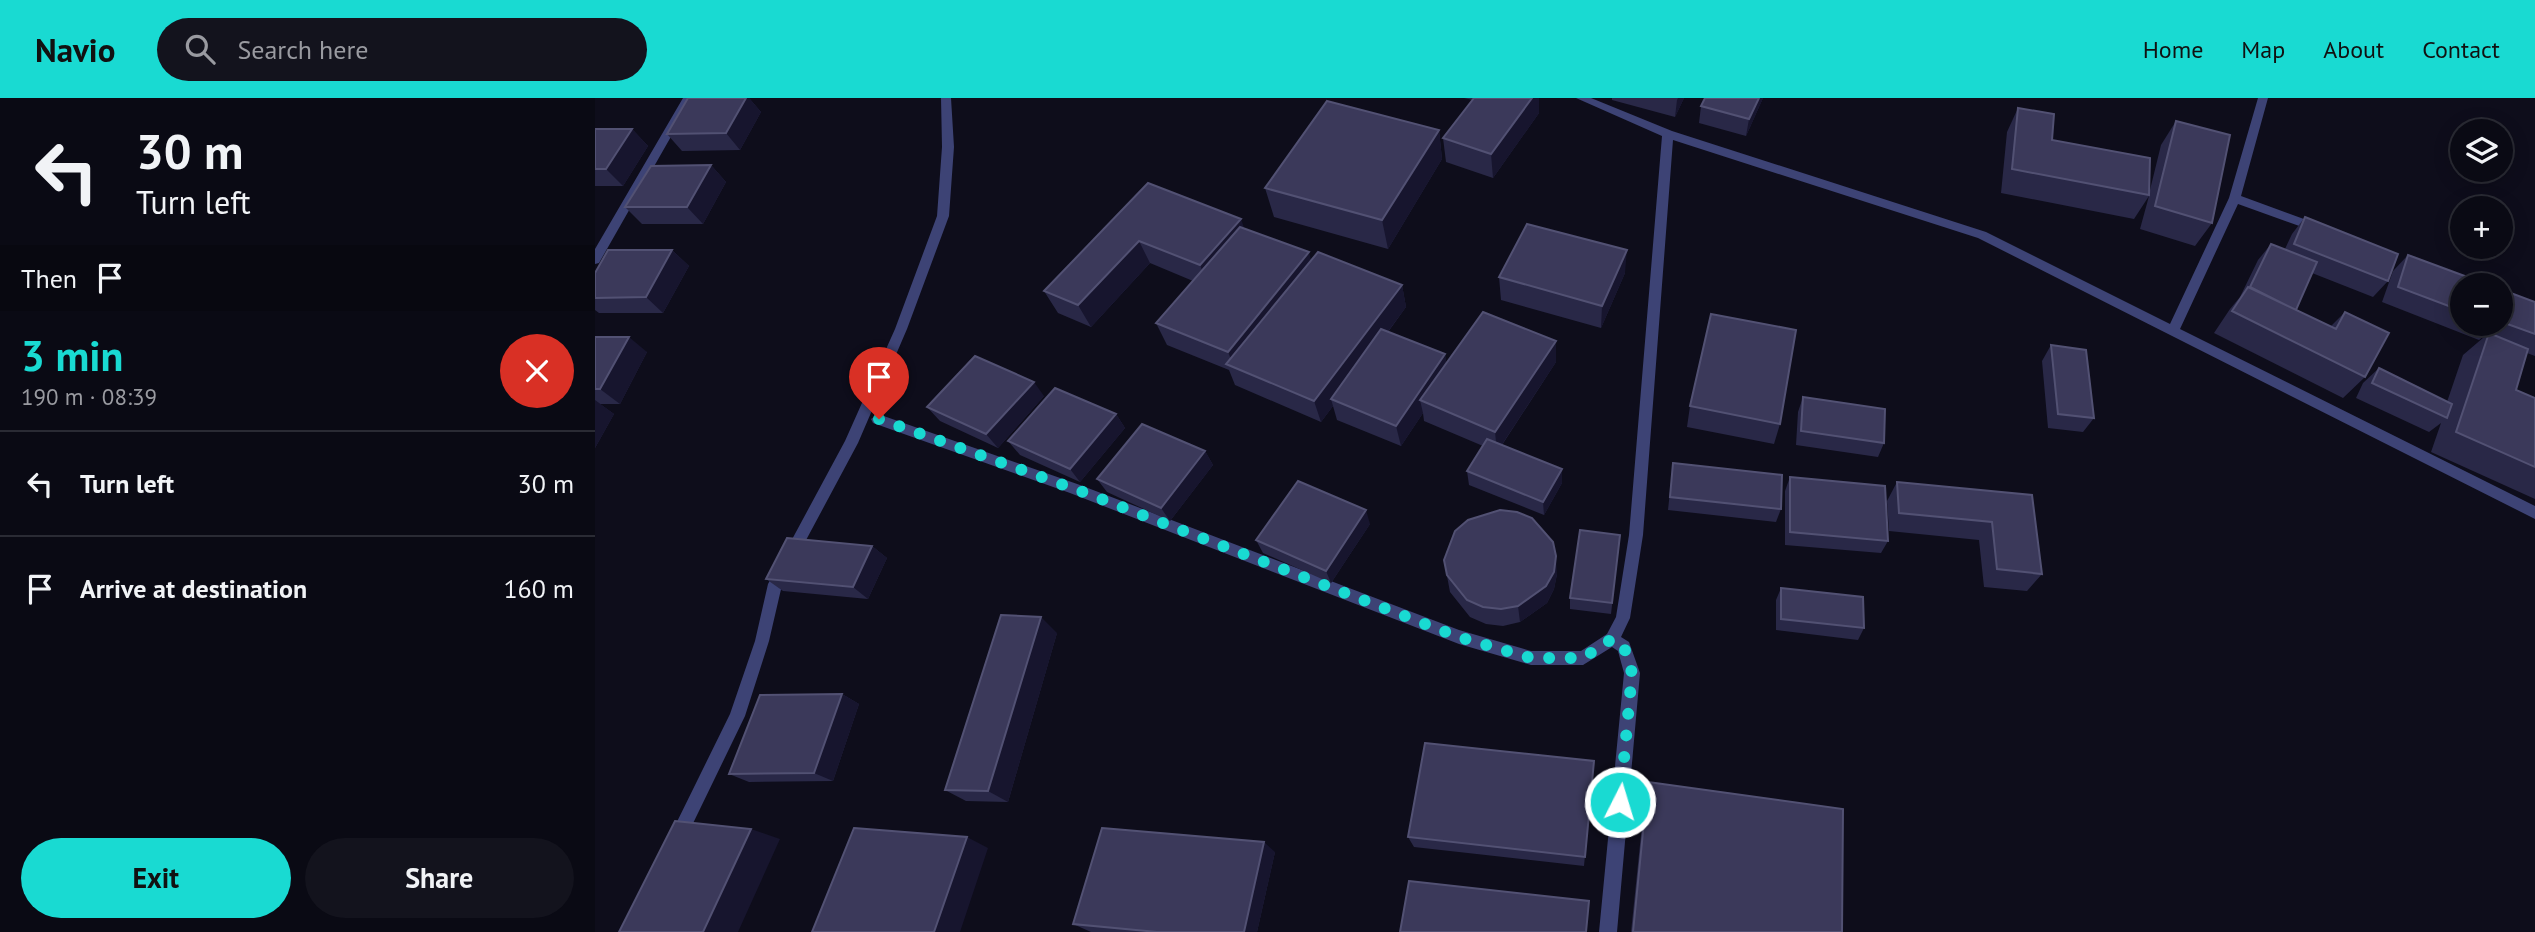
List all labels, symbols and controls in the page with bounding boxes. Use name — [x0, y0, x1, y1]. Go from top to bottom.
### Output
search box — [157, 18, 647, 81]
text: Navio — [35, 28, 115, 71]
icon: search — [181, 30, 219, 68]
text: Search here — [237, 33, 369, 66]
text: Home — [2143, 34, 2203, 65]
text: Map — [2241, 34, 2285, 65]
text: About — [2323, 34, 2384, 65]
text: Contact — [2422, 34, 2500, 65]
text: 30 m — [136, 119, 243, 183]
map controls — [2450, 119, 2513, 336]
button: layers — [2450, 119, 2513, 182]
icon: left — [21, 126, 112, 217]
text: Turn left — [136, 181, 251, 223]
button: + — [2450, 196, 2513, 259]
icon: arrive — [91, 259, 129, 297]
text: Then — [21, 262, 77, 295]
button: − — [2450, 273, 2513, 336]
text: 3 min — [21, 328, 123, 383]
button: close — [500, 334, 574, 408]
pin — [849, 347, 909, 419]
icon: arrive — [860, 358, 898, 396]
text: 190 m · 08:39 — [21, 382, 157, 411]
icon: left — [21, 465, 59, 503]
text: Turn left — [80, 467, 174, 500]
text: 30 m — [518, 467, 574, 500]
icon: arrive — [21, 570, 59, 608]
text: Arrive at destination — [80, 572, 307, 605]
text: 160 m — [503, 572, 574, 605]
position arrow — [1583, 765, 1657, 839]
button: Exit — [21, 838, 291, 918]
button: Share — [305, 838, 574, 918]

